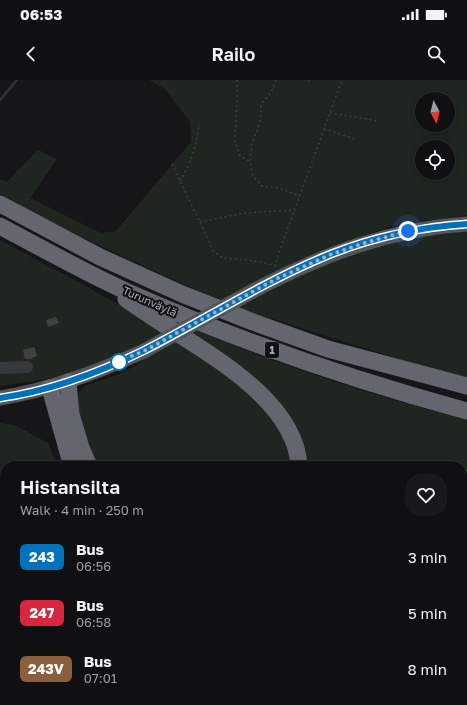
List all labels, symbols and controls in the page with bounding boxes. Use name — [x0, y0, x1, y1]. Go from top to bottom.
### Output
text: 06:53 — [20, 5, 62, 23]
icon: back — [20, 43, 42, 65]
text: Railo — [212, 43, 255, 65]
icon: search — [425, 43, 447, 65]
north arrow — [415, 92, 455, 132]
map controls — [415, 92, 455, 180]
button: locate — [415, 140, 455, 180]
your location — [398, 221, 418, 241]
street label: Turunväylä — [121, 283, 179, 319]
road number: 1 — [265, 342, 279, 358]
unlabelled marker — [110, 353, 128, 371]
button: heart — [405, 474, 447, 516]
text: Histansilta — [20, 475, 120, 498]
text: Walk · 4 min · 250 m — [20, 502, 144, 518]
text: Bus — [76, 540, 104, 558]
text: 243 — [29, 548, 55, 565]
text: 3 min — [408, 548, 447, 566]
text: 06:56 — [76, 558, 111, 574]
text: Bus — [76, 596, 104, 614]
text: 247 — [30, 604, 54, 621]
text: 5 min — [408, 604, 447, 622]
text: 06:58 — [76, 614, 111, 630]
text: Bus — [84, 652, 112, 670]
text: 243V — [28, 660, 64, 677]
text: 8 min — [408, 660, 447, 678]
text: 07:01 — [84, 670, 117, 686]

